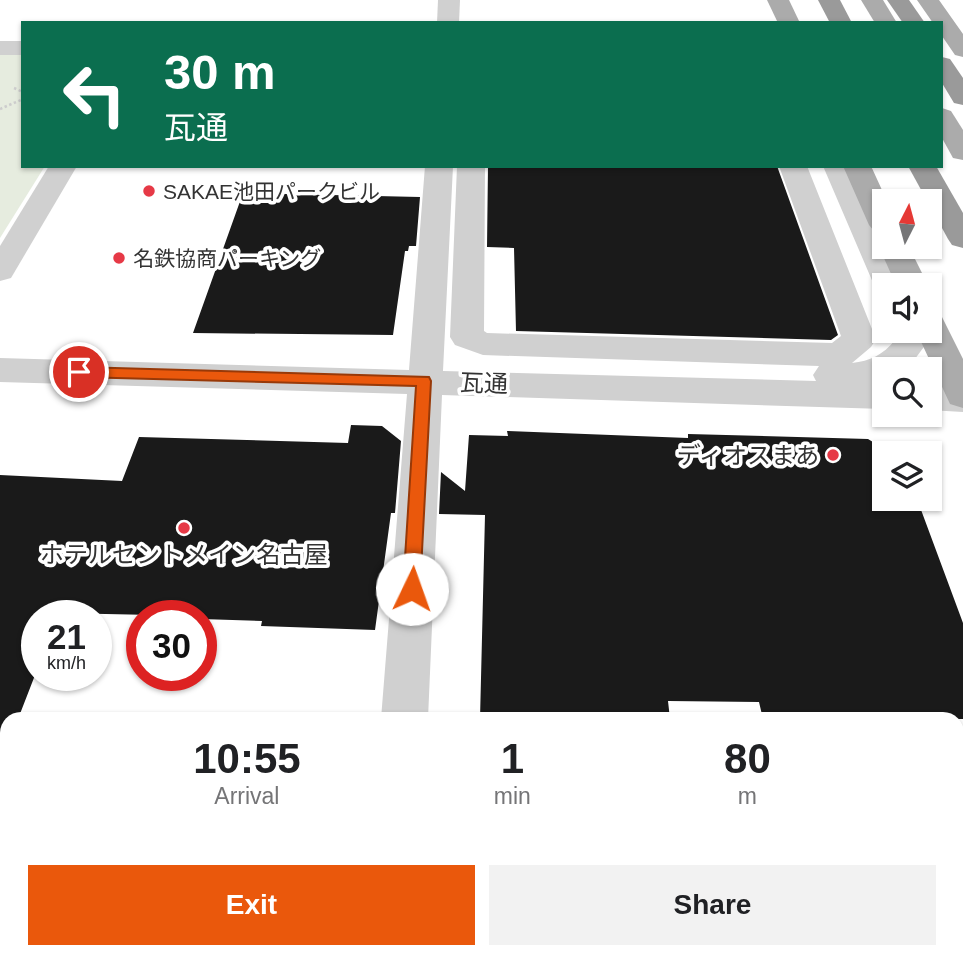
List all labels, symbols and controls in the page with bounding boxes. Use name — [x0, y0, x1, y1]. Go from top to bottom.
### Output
text: 30 m — [164, 45, 276, 99]
icon: left — [49, 49, 140, 140]
text: 瓦通 — [164, 110, 228, 146]
place label: SAKAE池田パークビル — [163, 180, 380, 203]
marker: SAKAE池田パークビル — [141, 183, 157, 199]
north arrow — [872, 189, 942, 259]
map controls — [872, 189, 942, 511]
place label: 名鉄協商パーキング — [133, 247, 321, 270]
marker: 名鉄協商パーキング — [111, 250, 127, 266]
button: sound — [872, 273, 942, 343]
pin — [49, 342, 109, 402]
icon: arrive — [60, 353, 98, 391]
button: search — [872, 357, 942, 427]
street label: 瓦通 — [460, 369, 508, 397]
button: layers — [872, 441, 942, 511]
place label: ディオスまあ — [677, 442, 819, 469]
marker: ディオスまあ — [825, 447, 841, 463]
marker: ホテルセントメイン名古屋 — [176, 520, 192, 536]
place label: ホテルセントメイン名古屋 — [40, 541, 328, 568]
position arrow — [375, 552, 449, 626]
speed limit sign: 30 — [126, 600, 217, 691]
text: 21 — [47, 617, 86, 656]
text: km/h — [47, 653, 86, 673]
text: 10:55 — [193, 735, 301, 782]
text: 1 — [501, 735, 524, 782]
text: 80 — [724, 735, 771, 782]
text: Arrival — [214, 783, 279, 809]
text: min — [494, 783, 531, 809]
text: m — [738, 783, 757, 809]
button: Exit — [28, 865, 475, 945]
button: Share — [489, 865, 936, 945]

